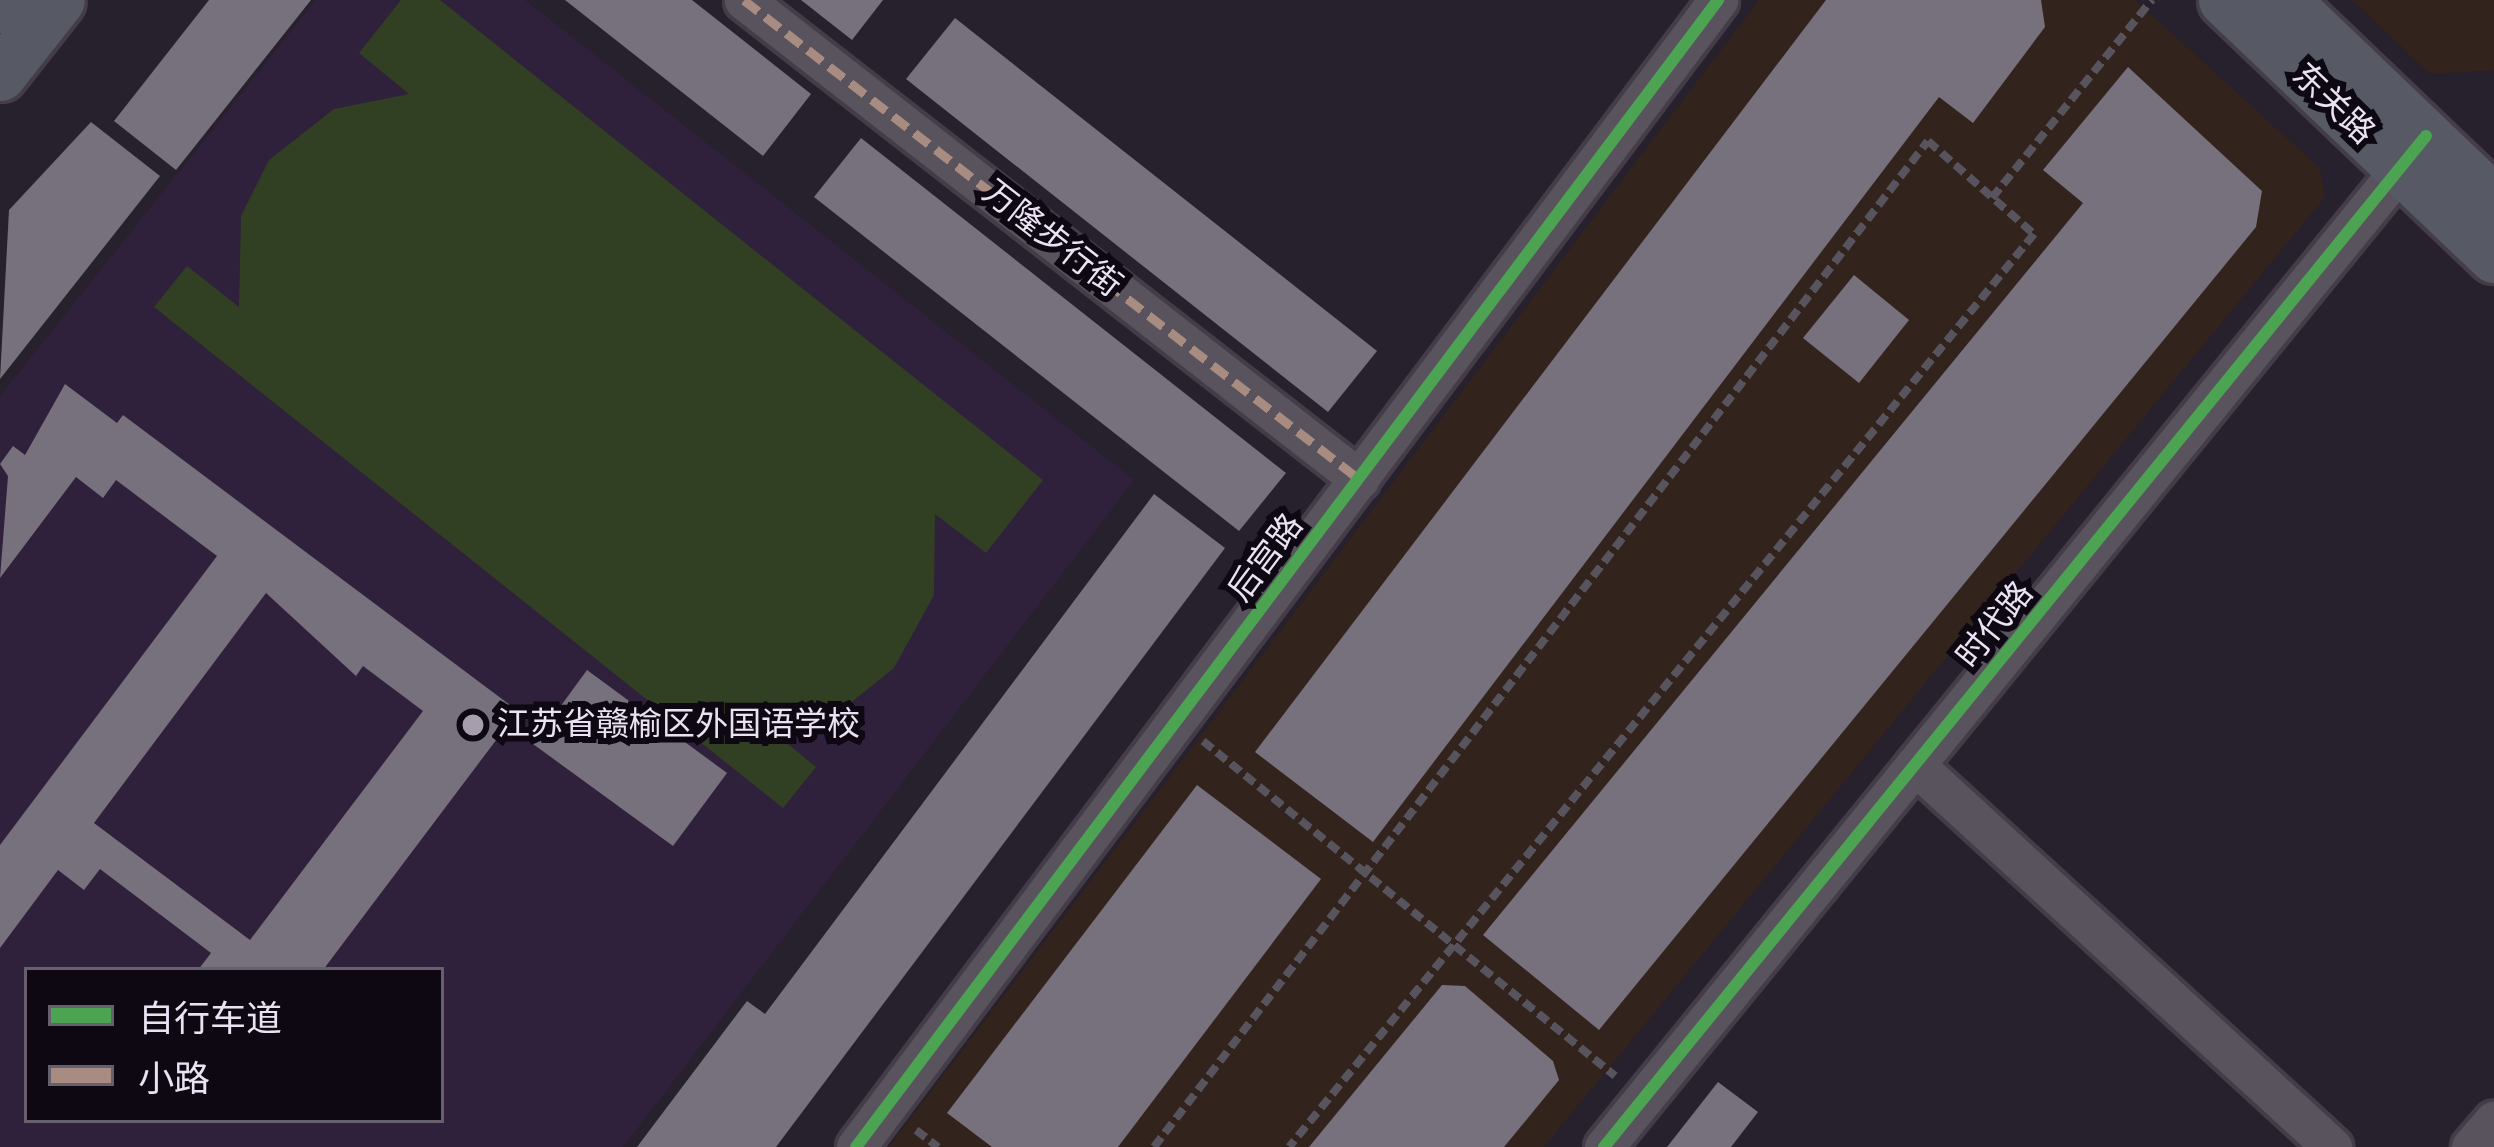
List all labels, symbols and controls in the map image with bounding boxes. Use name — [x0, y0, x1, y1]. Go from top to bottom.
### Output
street label: 东关路 — [2284, 55, 2382, 153]
street label: 万隆步行街 — [975, 173, 1129, 305]
street label: 后宫路 — [1220, 507, 1312, 609]
street label: 时代路 — [1948, 574, 2042, 676]
place label: 江苏省赣榆区外国语学校 — [497, 705, 860, 745]
marker: 江苏省赣榆区外国语学校 — [460, 712, 486, 738]
legend — [24, 967, 444, 1123]
text: 自行车道 — [138, 996, 282, 1042]
text: 小路 — [138, 1056, 210, 1102]

